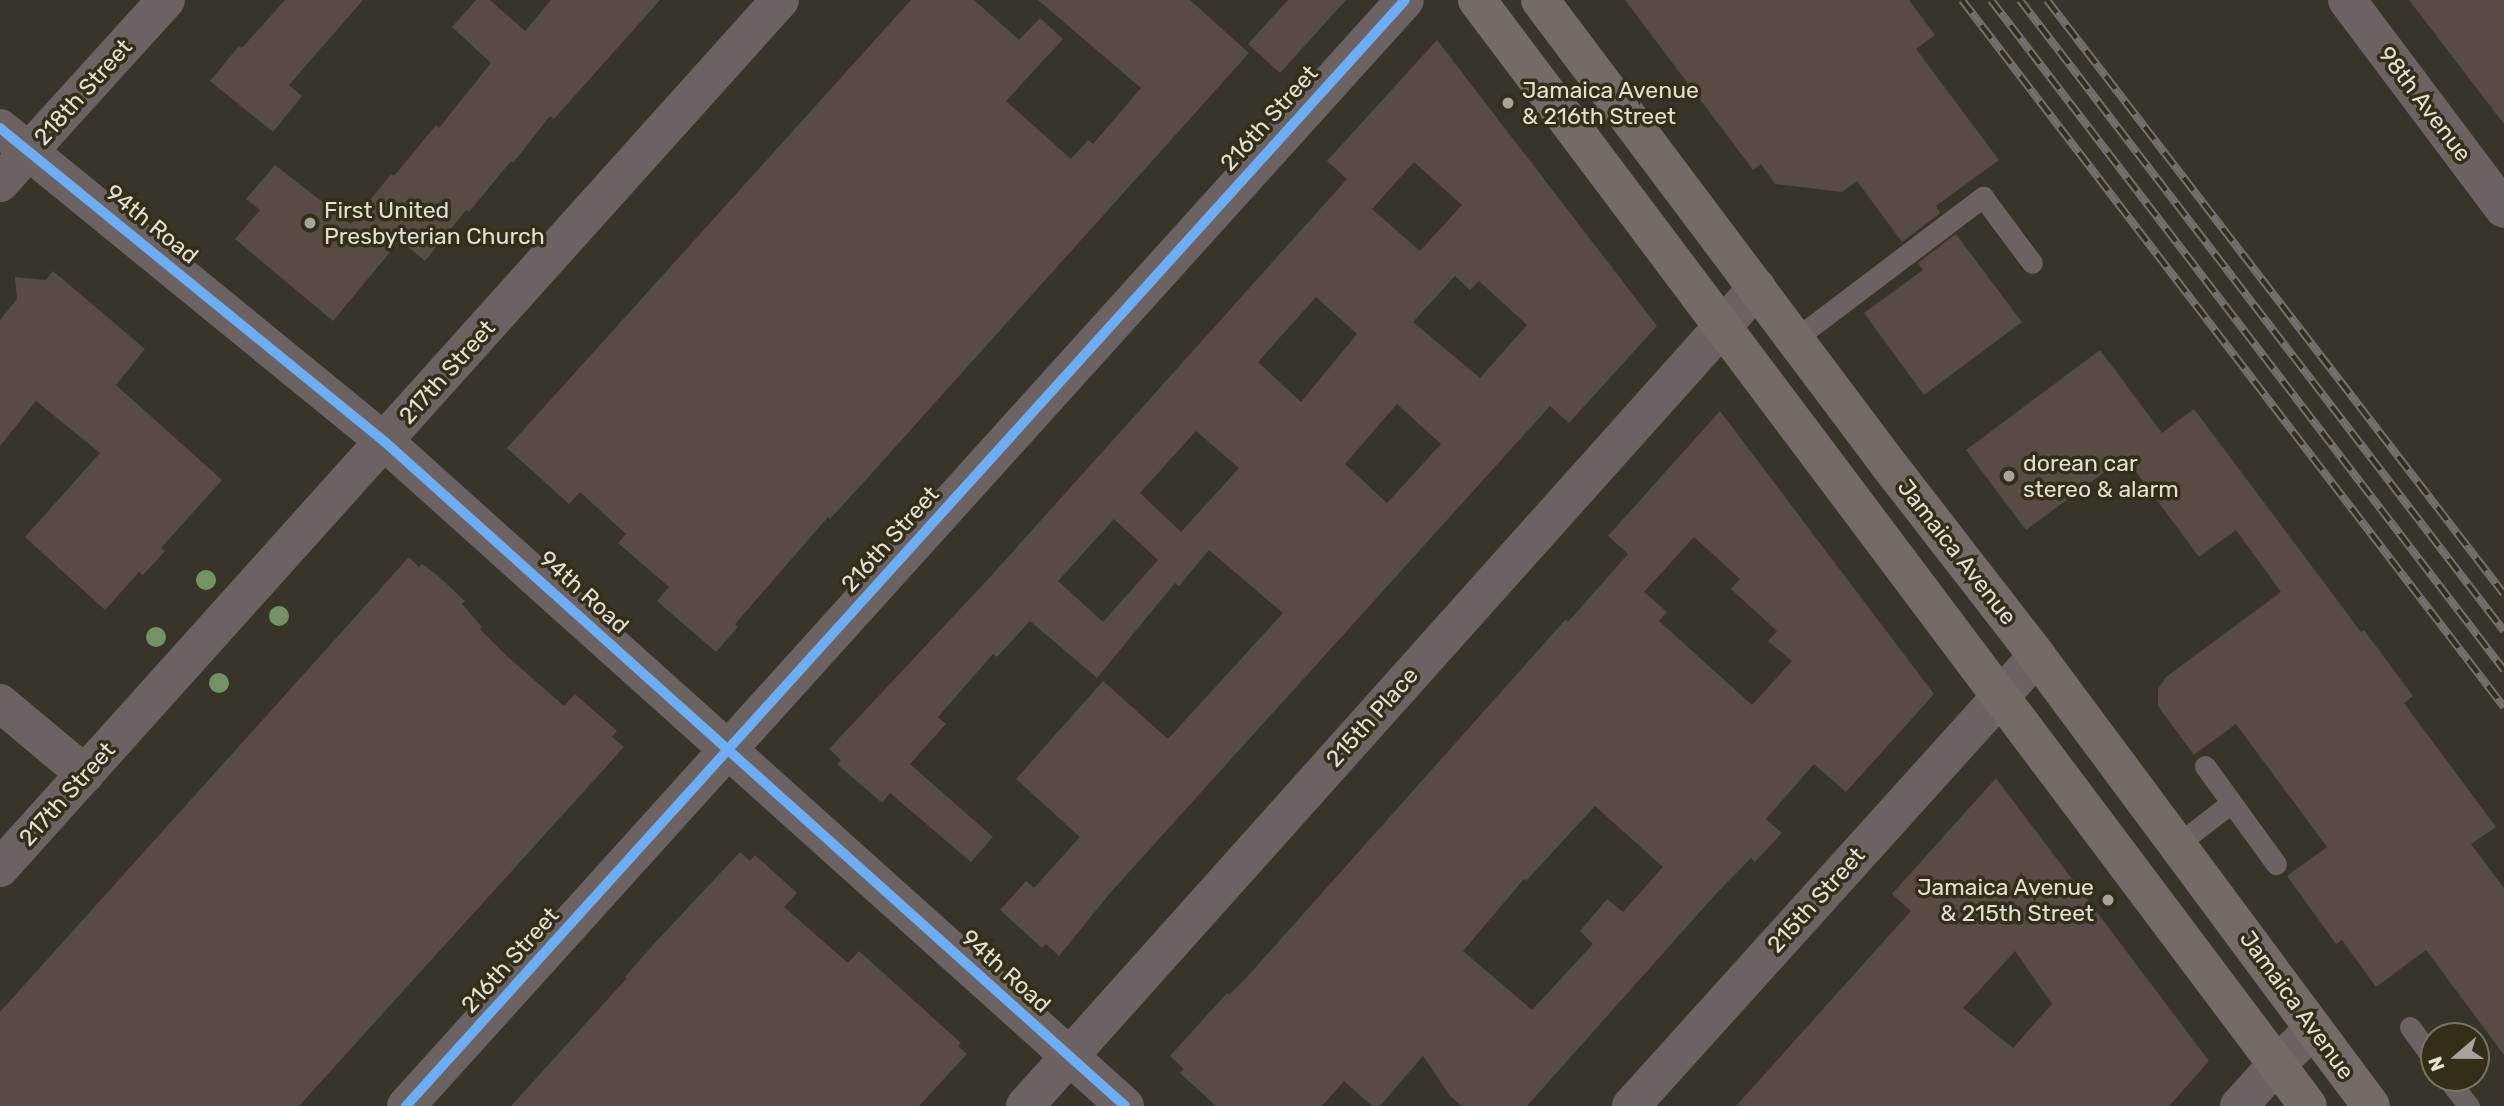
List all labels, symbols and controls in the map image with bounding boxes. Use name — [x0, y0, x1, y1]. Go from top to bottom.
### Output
street label: 218th Street — [28, 33, 138, 151]
street label: 98th Avenue — [2373, 41, 2477, 167]
street label: 216th Street — [1214, 60, 1324, 176]
place label: Jamaica Avenue & 216th Street — [1522, 76, 1699, 130]
marker: Jamaica Avenue & 216th Street — [1500, 95, 1516, 111]
street label: 94th Road — [100, 178, 204, 270]
place label: First United Presbyterian Church — [324, 196, 545, 250]
marker: First United Presbyterian Church — [302, 215, 318, 231]
street label: 217th Street — [393, 314, 501, 430]
place label: dorean car stereo & alarm — [2023, 449, 2179, 503]
marker: dorean car stereo & alarm — [2001, 468, 2017, 484]
street label: Jamaica Avenue — [1891, 474, 2023, 630]
street label: 216th Street — [835, 481, 945, 597]
street label: 94th Road — [534, 545, 634, 639]
street label: 215th Place — [1320, 662, 1424, 772]
street label: 217th Street — [13, 736, 121, 852]
street label: 215th Street — [1762, 842, 1870, 958]
place label: Jamaica Avenue & 215th Street — [1917, 873, 2094, 927]
marker: Jamaica Avenue & 215th Street — [2100, 892, 2116, 908]
street label: 216th Street — [455, 902, 565, 1018]
street label: 94th Road — [956, 924, 1056, 1018]
street label: Jamaica Avenue — [2234, 925, 2360, 1085]
north arrow — [2420, 1022, 2490, 1092]
text: N — [2424, 1053, 2450, 1074]

